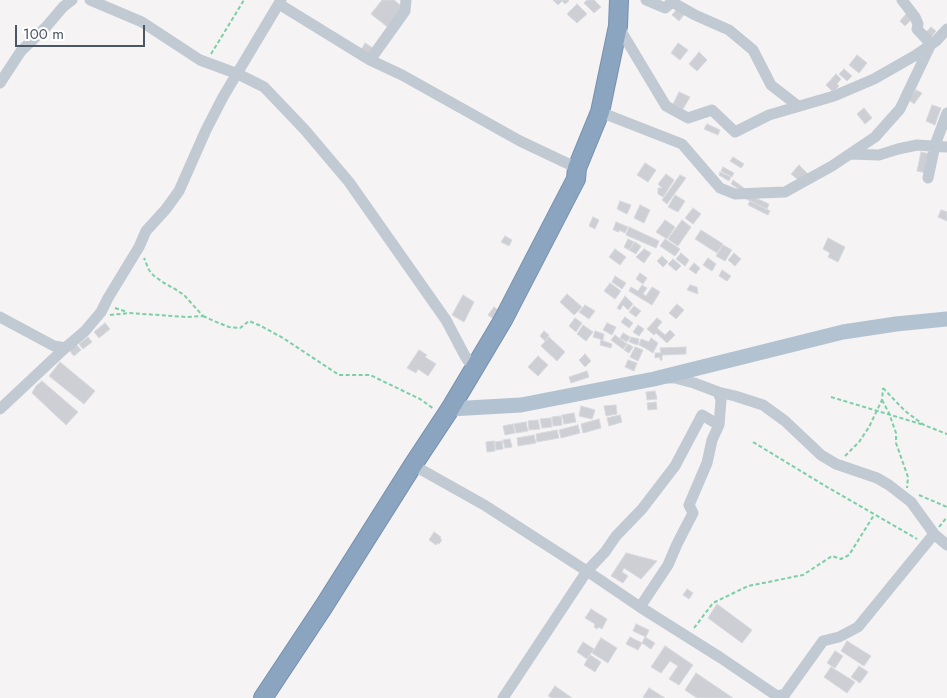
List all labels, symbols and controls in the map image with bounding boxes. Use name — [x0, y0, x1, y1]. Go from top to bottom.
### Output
scale bar — [18, 15, 148, 47]
text: 100 m — [23, 23, 64, 45]

